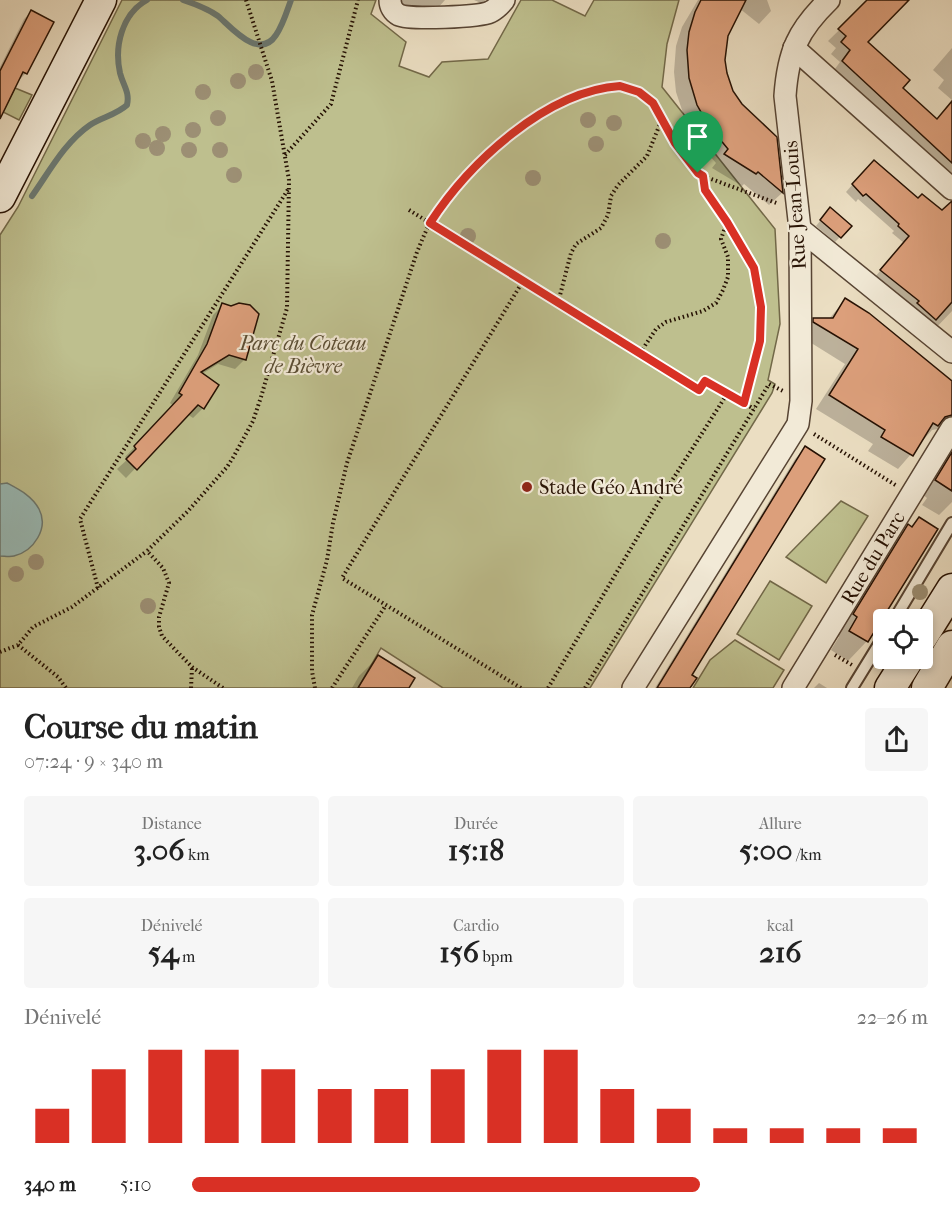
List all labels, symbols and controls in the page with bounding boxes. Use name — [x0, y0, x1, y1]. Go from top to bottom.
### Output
pin — [672, 111, 723, 173]
icon: arrive — [681, 120, 714, 153]
street label: Rue Jean-Louis — [779, 140, 811, 270]
park label: Parc du Coteau de Bièvre — [239, 332, 367, 378]
place label: Stade Géo André — [539, 476, 683, 499]
marker: Stade Géo André — [520, 480, 534, 494]
street label: Rue du Parc — [836, 507, 910, 609]
map controls — [873, 609, 933, 669]
button: locate — [873, 609, 933, 669]
text: Course du matin — [24, 708, 258, 747]
button: share — [865, 708, 928, 771]
text: 07:24 · 9 × 340 m — [24, 750, 163, 773]
text: Distance — [142, 814, 202, 833]
text: Durée — [454, 814, 498, 833]
text: Allure — [759, 814, 802, 833]
text: 3.06 — [134, 833, 185, 868]
text: 15:18 — [448, 833, 504, 868]
text: 5:00 — [739, 833, 793, 868]
text: km — [185, 845, 210, 864]
text: /km — [793, 845, 821, 864]
text: Dénivelé — [141, 916, 202, 935]
text: Cardio — [453, 916, 499, 935]
text: kcal — [767, 916, 794, 935]
text: 54 — [148, 935, 179, 970]
text: 156 — [439, 935, 479, 970]
text: 216 — [759, 935, 801, 970]
text: m — [179, 947, 195, 966]
text: bpm — [479, 947, 513, 966]
text: Dénivelé — [24, 1006, 101, 1029]
text: 22–26 m — [857, 1006, 928, 1029]
text: 340 m — [24, 1173, 76, 1196]
text: 5:10 — [120, 1173, 152, 1196]

